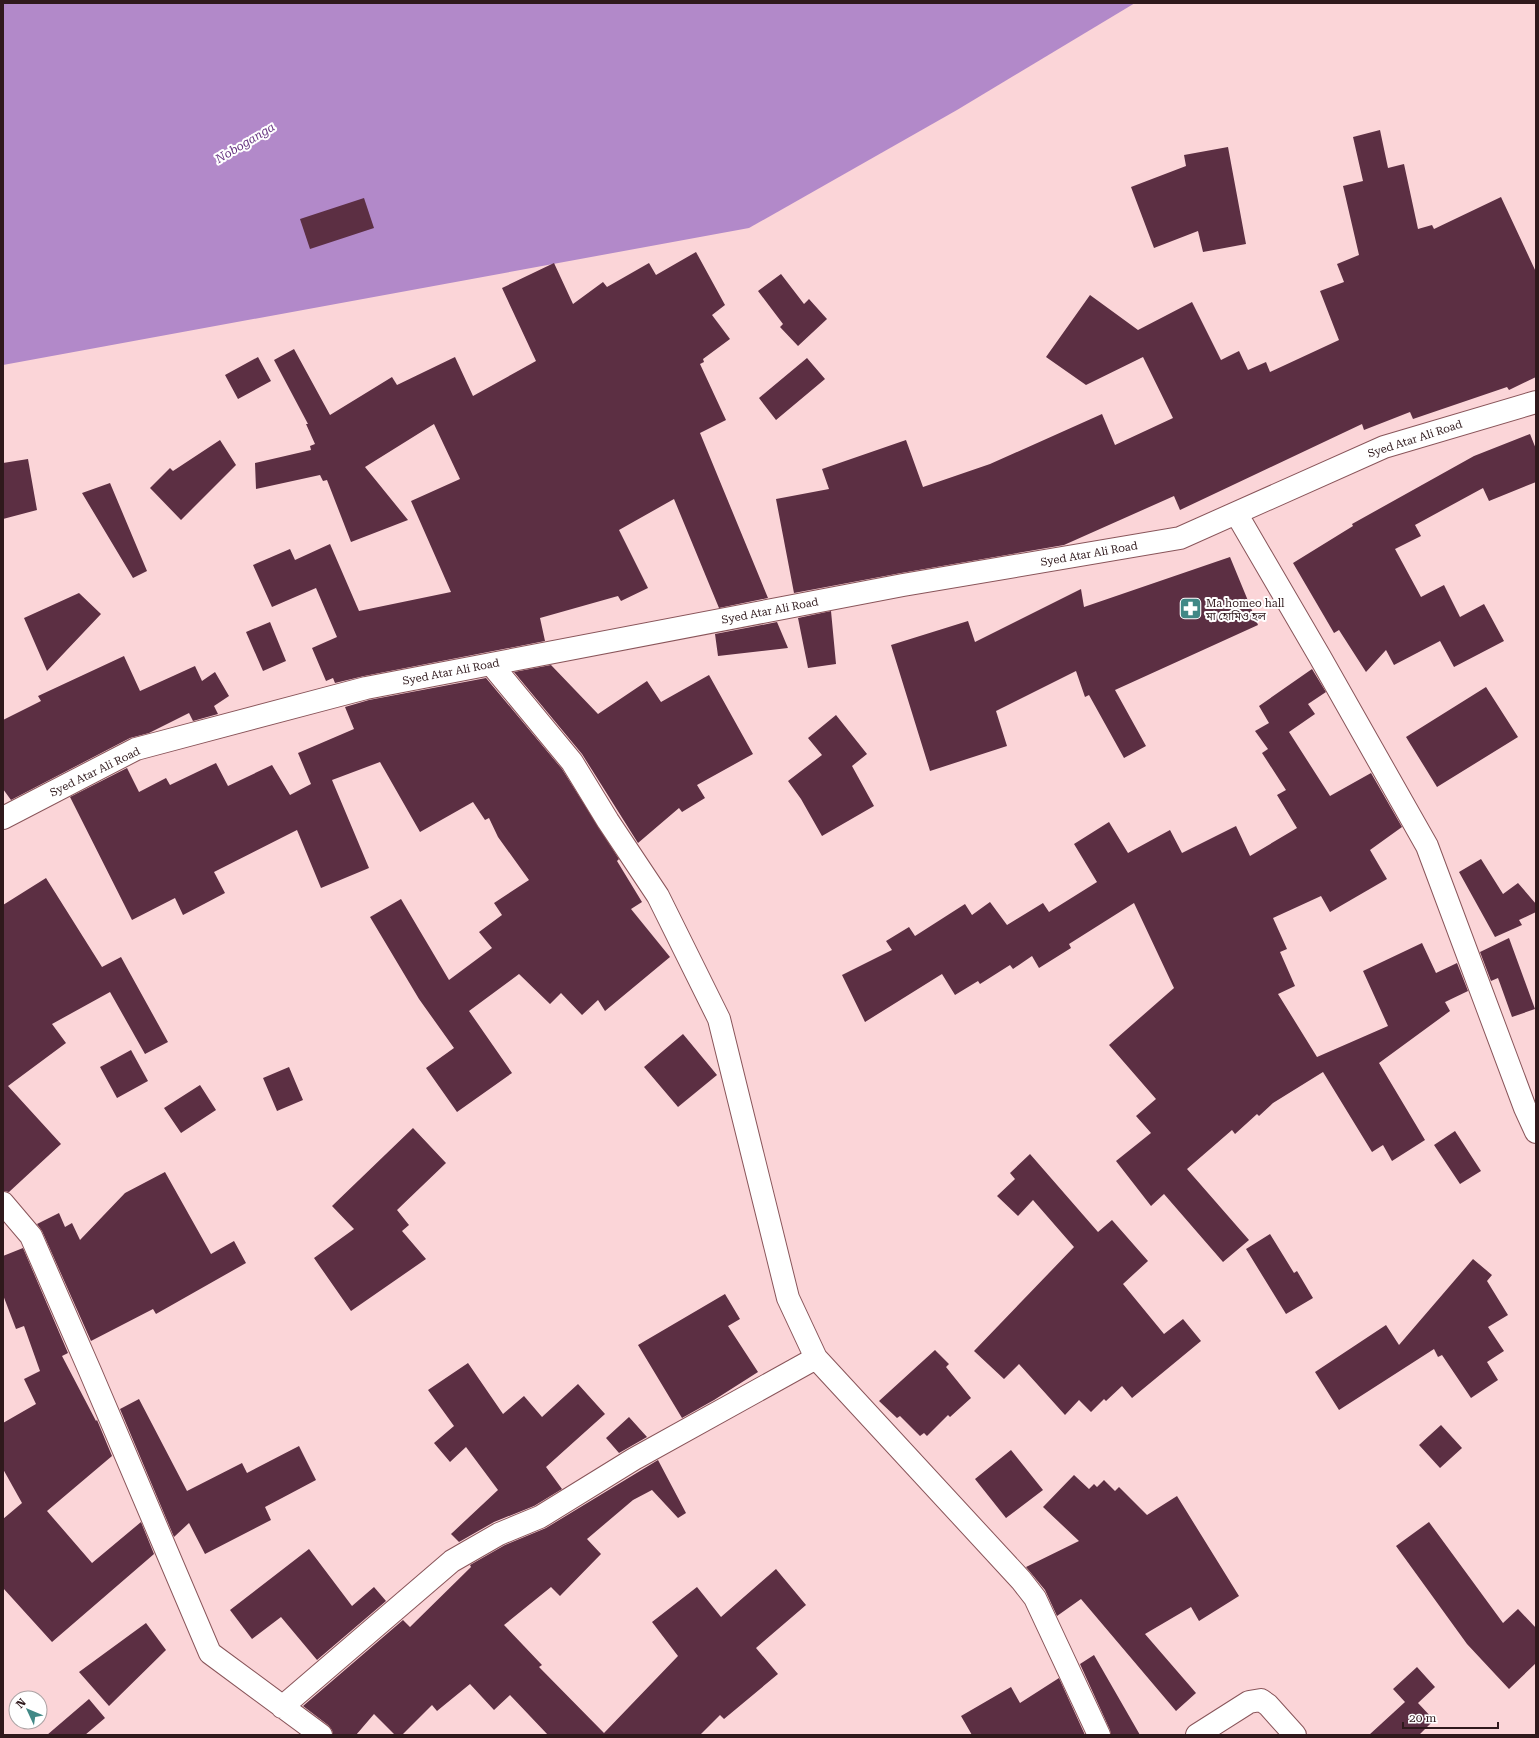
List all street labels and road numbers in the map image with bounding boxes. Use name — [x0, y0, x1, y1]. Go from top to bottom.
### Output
street label: Syed Atar Ali Road — [1366, 418, 1464, 460]
street label: Syed Atar Ali Road — [1039, 539, 1139, 569]
street label: Syed Atar Ali Road — [720, 595, 820, 627]
street label: Syed Atar Ali Road — [401, 656, 501, 688]
street label: Syed Atar Ali Road — [48, 745, 142, 799]

